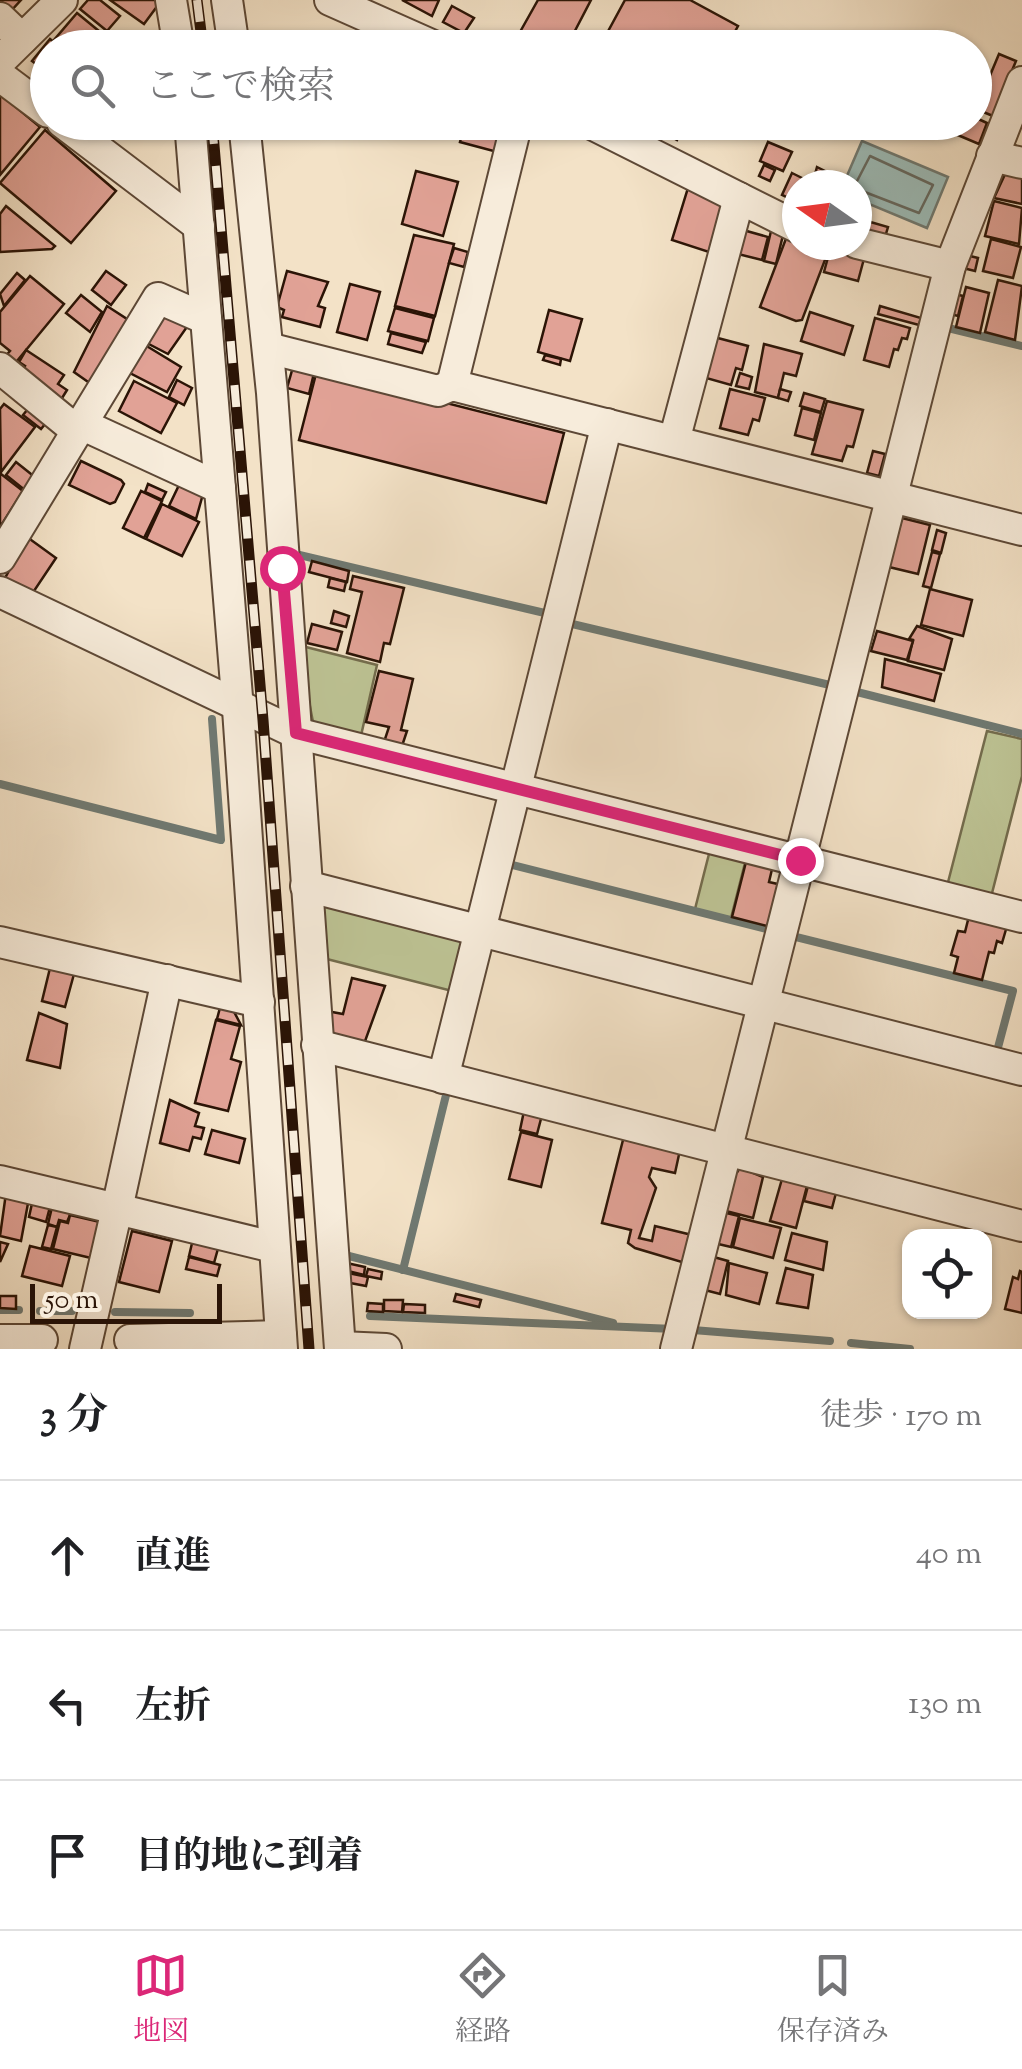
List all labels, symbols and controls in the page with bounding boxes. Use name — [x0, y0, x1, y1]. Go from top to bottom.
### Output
search box — [30, 30, 992, 140]
icon: search — [65, 58, 120, 113]
text: ここで検索 — [145, 62, 335, 116]
north arrow — [782, 170, 872, 260]
route start — [260, 546, 306, 592]
route end — [778, 838, 824, 884]
map controls — [902, 1229, 992, 1319]
button: locate — [902, 1229, 992, 1319]
scale bar — [30, 1279, 222, 1324]
text: 50 m — [45, 1281, 99, 1321]
text: 3 分 — [40, 1388, 108, 1448]
text: 徒歩 · 170 m — [820, 1394, 982, 1440]
icon: ahead — [40, 1528, 95, 1583]
text: 直進 — [135, 1532, 211, 1586]
text: 40 m — [916, 1532, 982, 1578]
icon: left — [40, 1678, 95, 1733]
text: 左折 — [135, 1682, 211, 1736]
text: 130 m — [908, 1682, 982, 1728]
icon: arrive — [40, 1828, 95, 1883]
text: 目的地に到着 — [135, 1832, 363, 1886]
tab: 地図 — [133, 1948, 189, 2053]
tab: 経路 — [455, 1948, 511, 2053]
tab: 保存済み — [777, 1948, 889, 2053]

